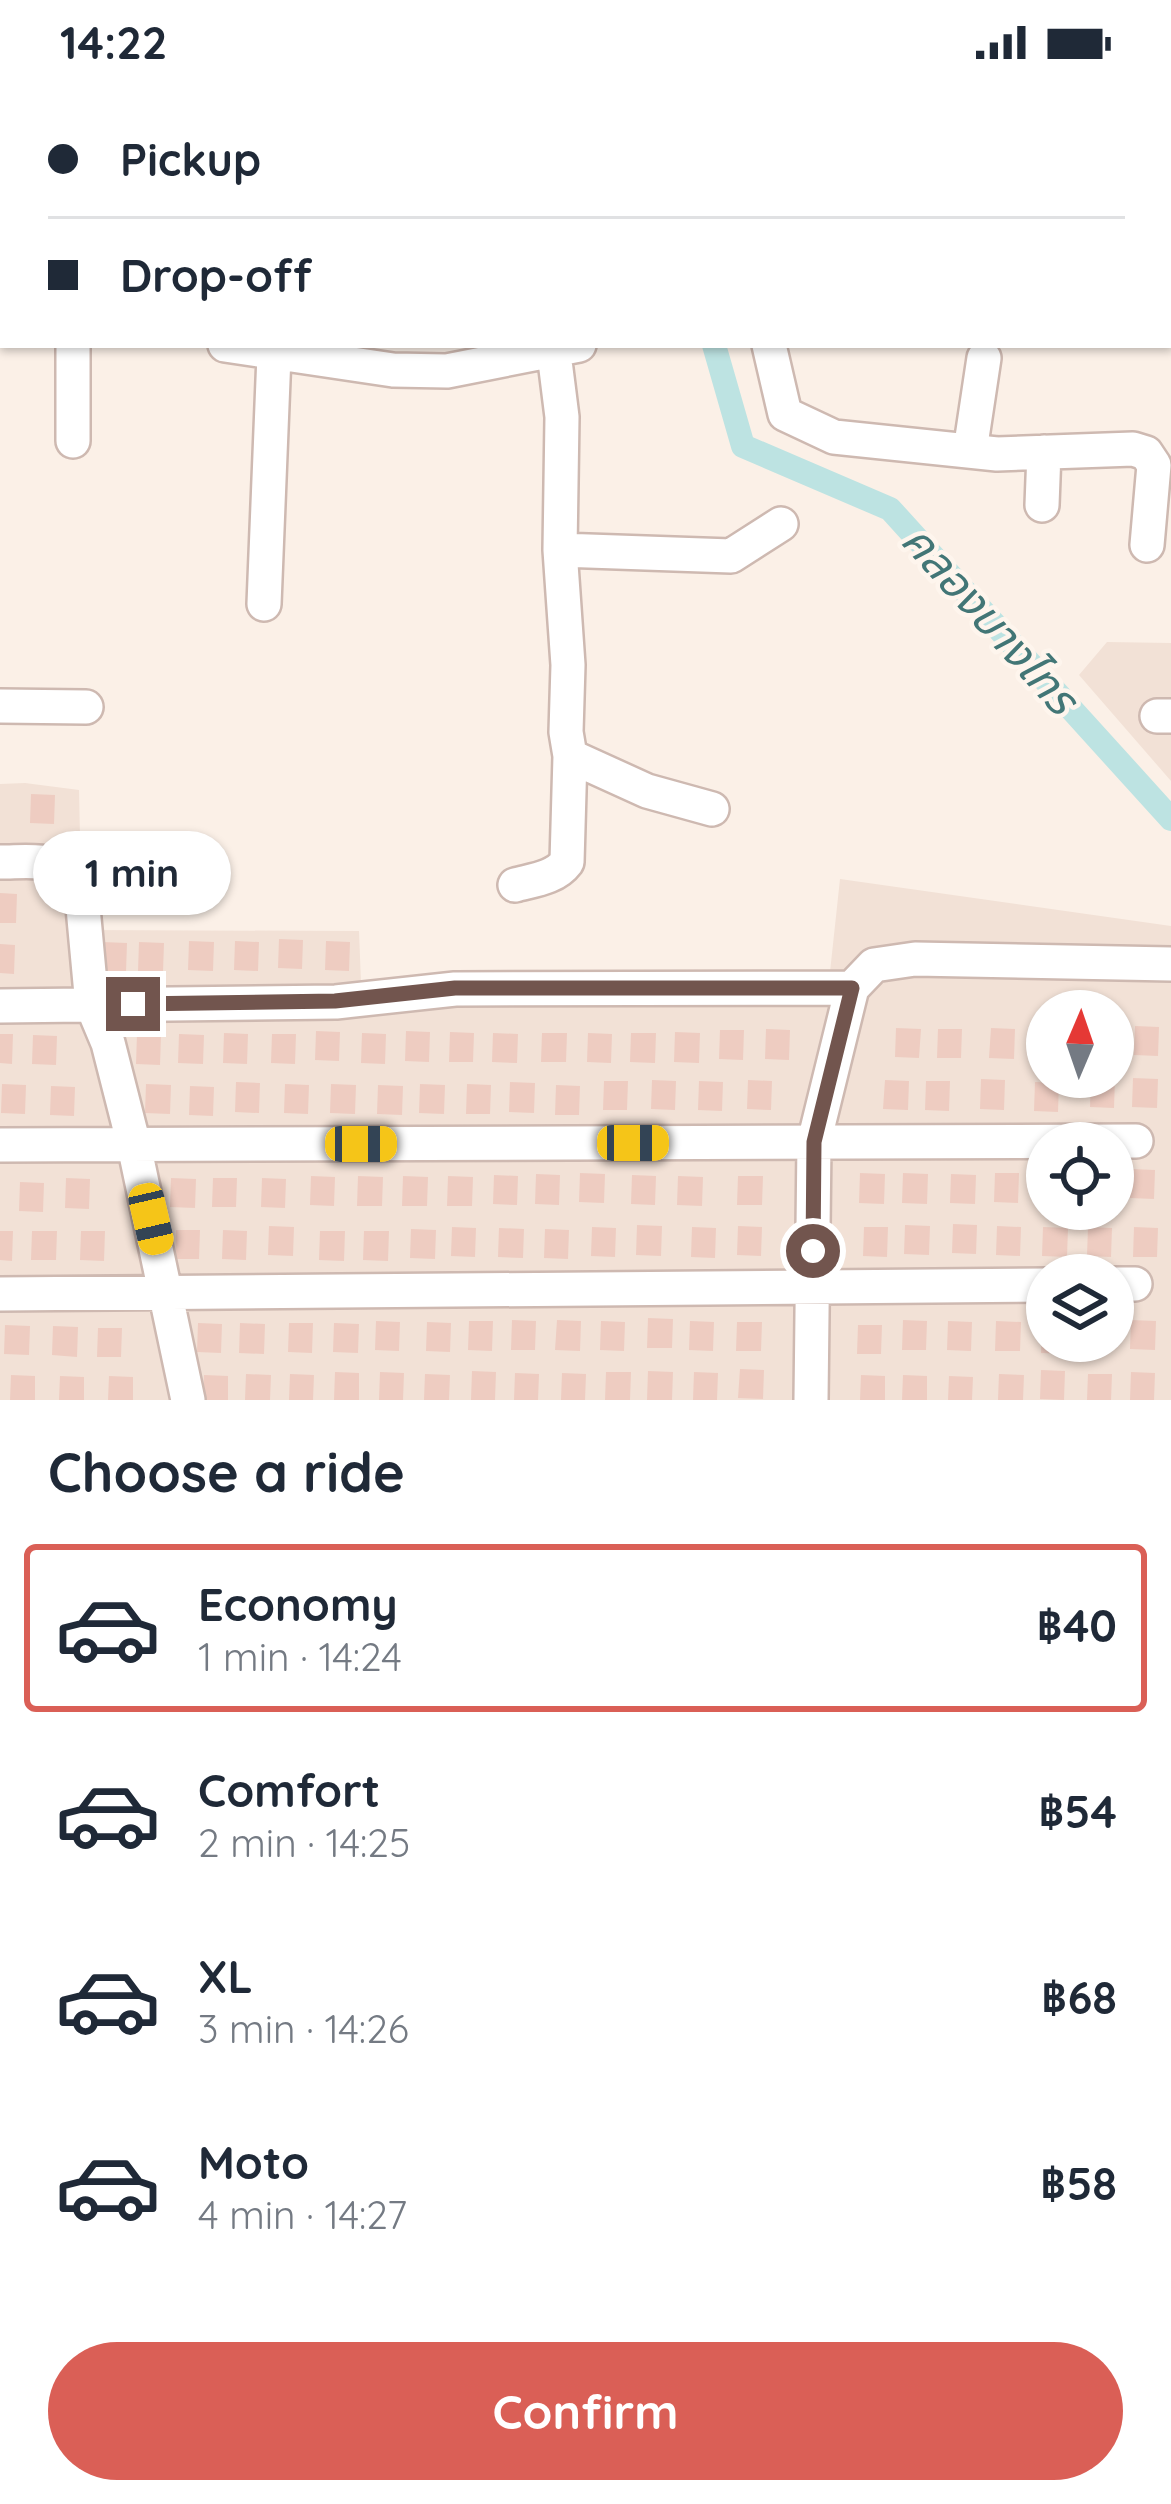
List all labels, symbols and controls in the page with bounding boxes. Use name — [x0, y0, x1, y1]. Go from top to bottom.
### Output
text: 14:22 — [60, 14, 167, 70]
text: Pickup — [120, 131, 261, 187]
text: Drop-off — [120, 247, 312, 303]
water label: คลองบางไทร — [891, 512, 1093, 727]
callout: 1 min — [34, 830, 232, 914]
text: 1 min — [85, 848, 179, 897]
route end — [106, 977, 160, 1031]
north arrow — [1026, 990, 1134, 1098]
map controls — [1026, 990, 1134, 1362]
button: locate — [1026, 1122, 1134, 1230]
car — [597, 1125, 669, 1161]
car — [325, 1126, 397, 1162]
car — [125, 1180, 177, 1258]
route start — [786, 1224, 840, 1278]
button: layers — [1026, 1254, 1134, 1362]
text: Choose a ride — [48, 1438, 405, 1506]
icon: car — [54, 1574, 162, 1682]
text: Economy — [198, 1576, 398, 1632]
text: ฿40 — [1037, 1597, 1117, 1653]
text: 1 min · 14:24 — [198, 1632, 402, 1681]
icon: car — [54, 1760, 162, 1868]
text: Comfort — [198, 1762, 380, 1818]
text: ฿54 — [1038, 1783, 1117, 1839]
text: 2 min · 14:25 — [198, 1818, 410, 1867]
icon: car — [54, 1946, 162, 2054]
text: XL — [198, 1948, 253, 2004]
text: ฿68 — [1041, 1969, 1117, 2025]
text: 3 min · 14:26 — [198, 2004, 409, 2053]
icon: car — [54, 2132, 162, 2240]
text: Moto — [198, 2134, 309, 2190]
text: ฿58 — [1040, 2155, 1117, 2211]
text: 4 min · 14:27 — [198, 2190, 407, 2239]
button: Confirm — [48, 2342, 1123, 2480]

